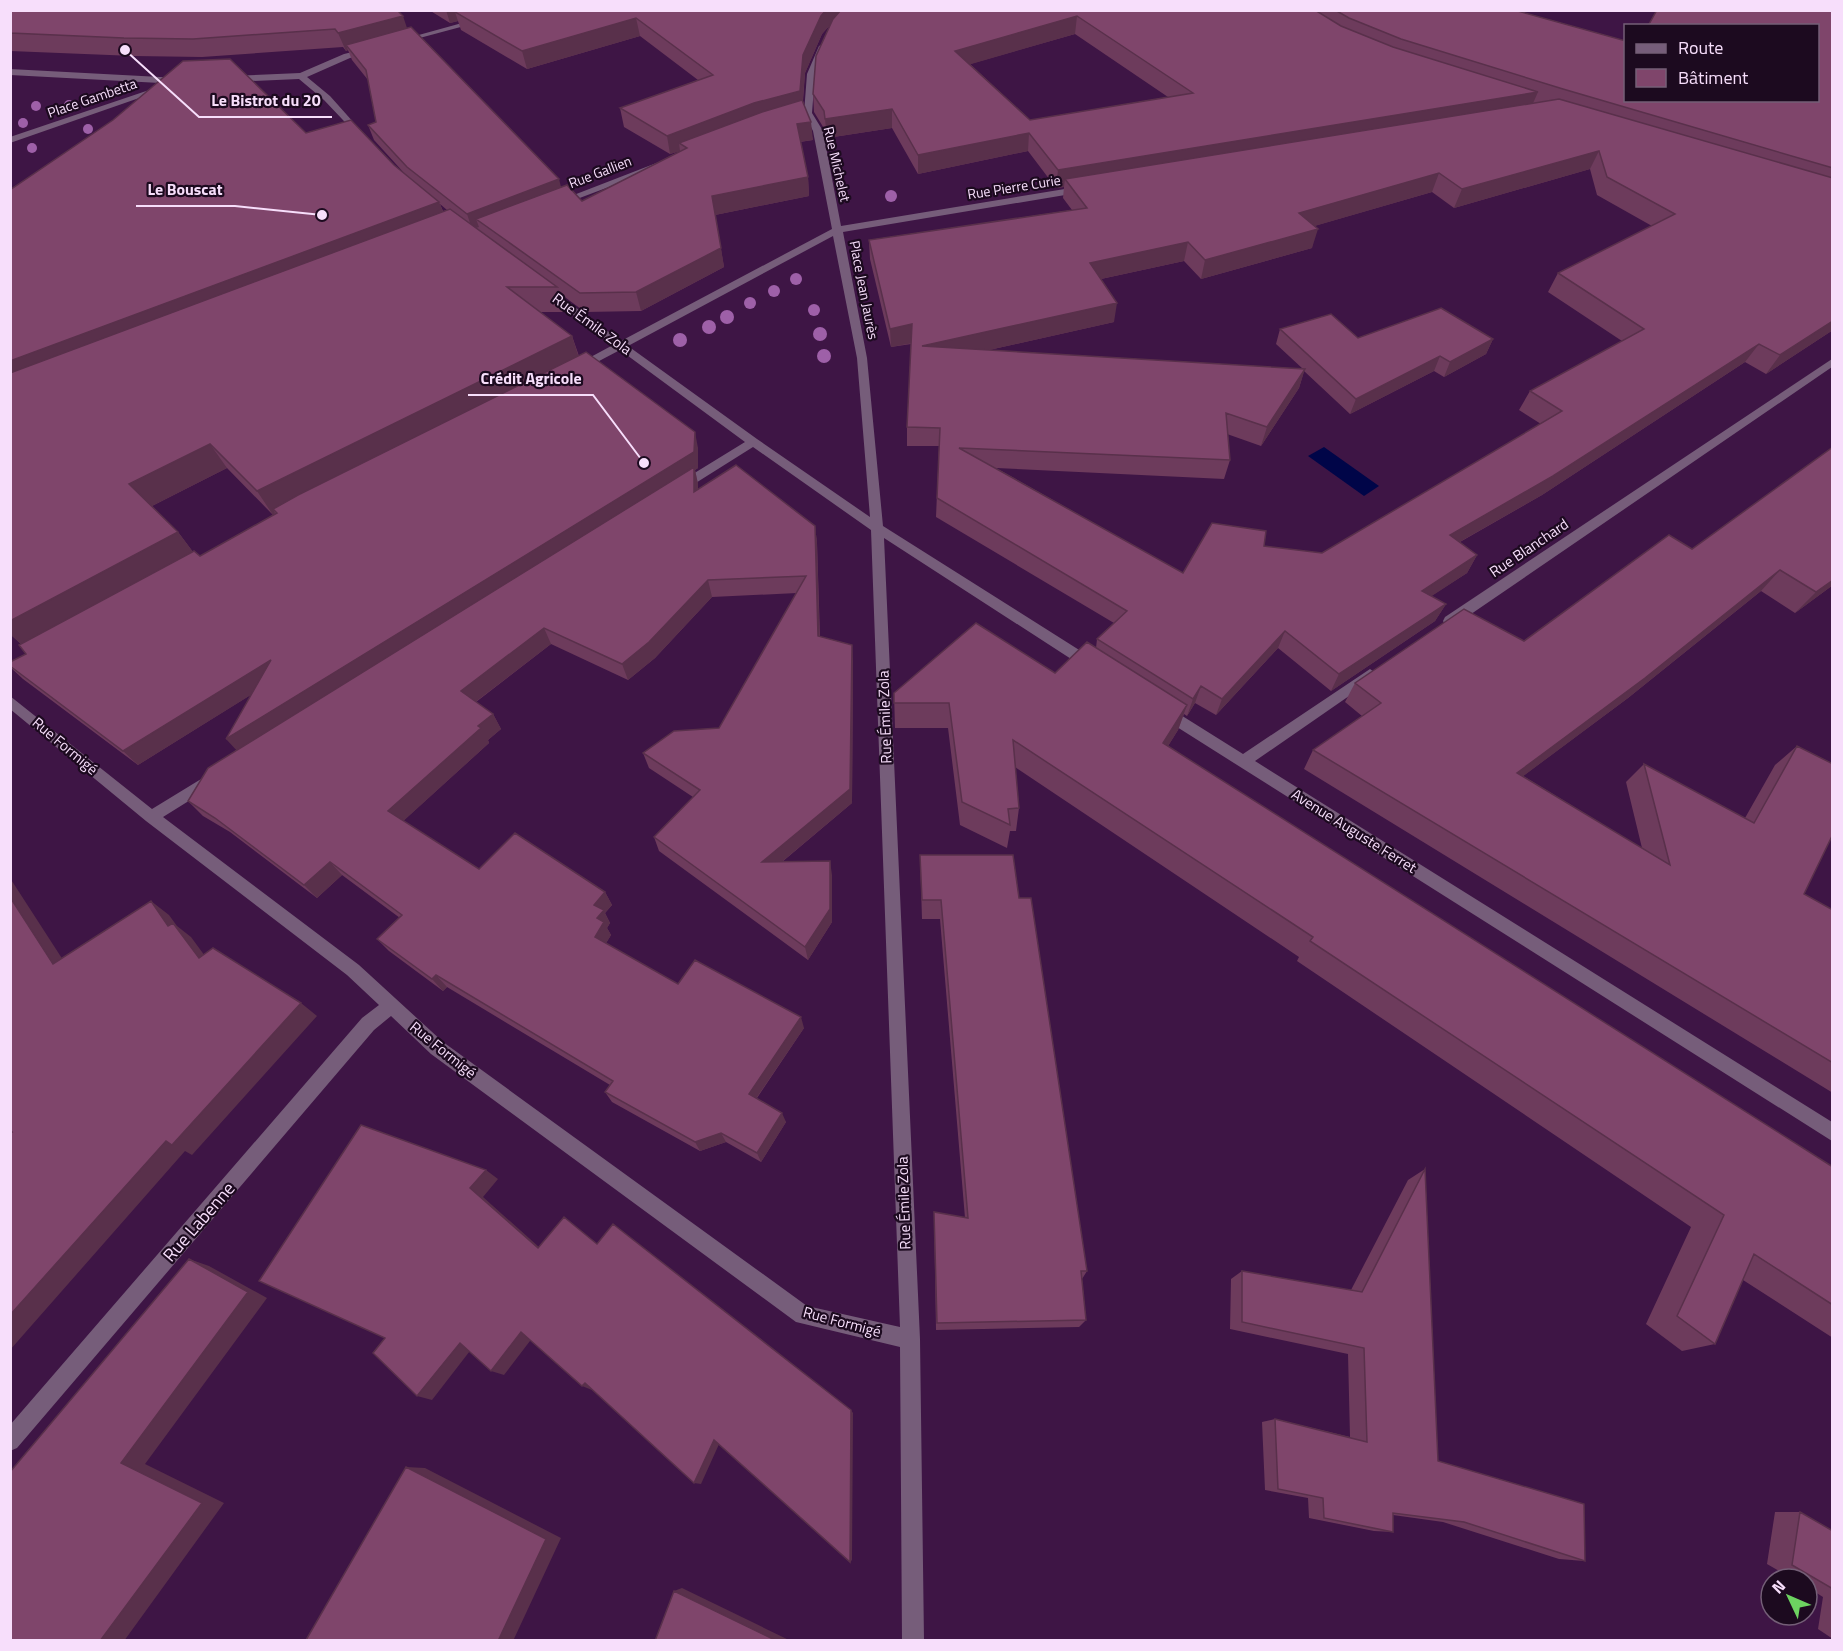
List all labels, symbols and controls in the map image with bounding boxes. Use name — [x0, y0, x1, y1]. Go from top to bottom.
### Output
legend — [1624, 24, 1819, 102]
text: Route — [1678, 34, 1723, 61]
text: Bâtiment — [1678, 64, 1749, 91]
street label: Place Gambetta — [44, 72, 139, 123]
callout: Le Bistrot du 20 — [199, 83, 332, 117]
text: Le Bistrot du 20 — [211, 88, 321, 112]
street label: Rue Michelet — [819, 124, 856, 204]
street label: Rue Gallien — [565, 150, 634, 193]
street label: Rue Pierre Curie — [966, 169, 1062, 204]
callout: Le Bouscat — [136, 172, 235, 206]
text: Le Bouscat — [147, 177, 223, 201]
street label: Place Jean Jaurès — [845, 239, 884, 341]
street label: Rue Émile Zola — [548, 287, 637, 361]
callout: Crédit Agricole — [468, 361, 593, 395]
text: Crédit Agricole — [480, 366, 582, 390]
street label: Rue Blanchard — [1484, 513, 1573, 583]
street label: Rue Émile Zola — [871, 670, 898, 764]
street label: Rue Formigé — [27, 711, 103, 780]
street label: Avenue Auguste Ferret — [1287, 783, 1422, 879]
street label: Rue Formigé — [405, 1016, 482, 1084]
street label: Rue Émile Zola — [890, 1156, 917, 1250]
street label: Rue Labenne — [156, 1176, 241, 1268]
street label: Rue Formigé — [801, 1300, 884, 1343]
north arrow — [1759, 1567, 1819, 1627]
text: N — [1766, 1574, 1791, 1599]

